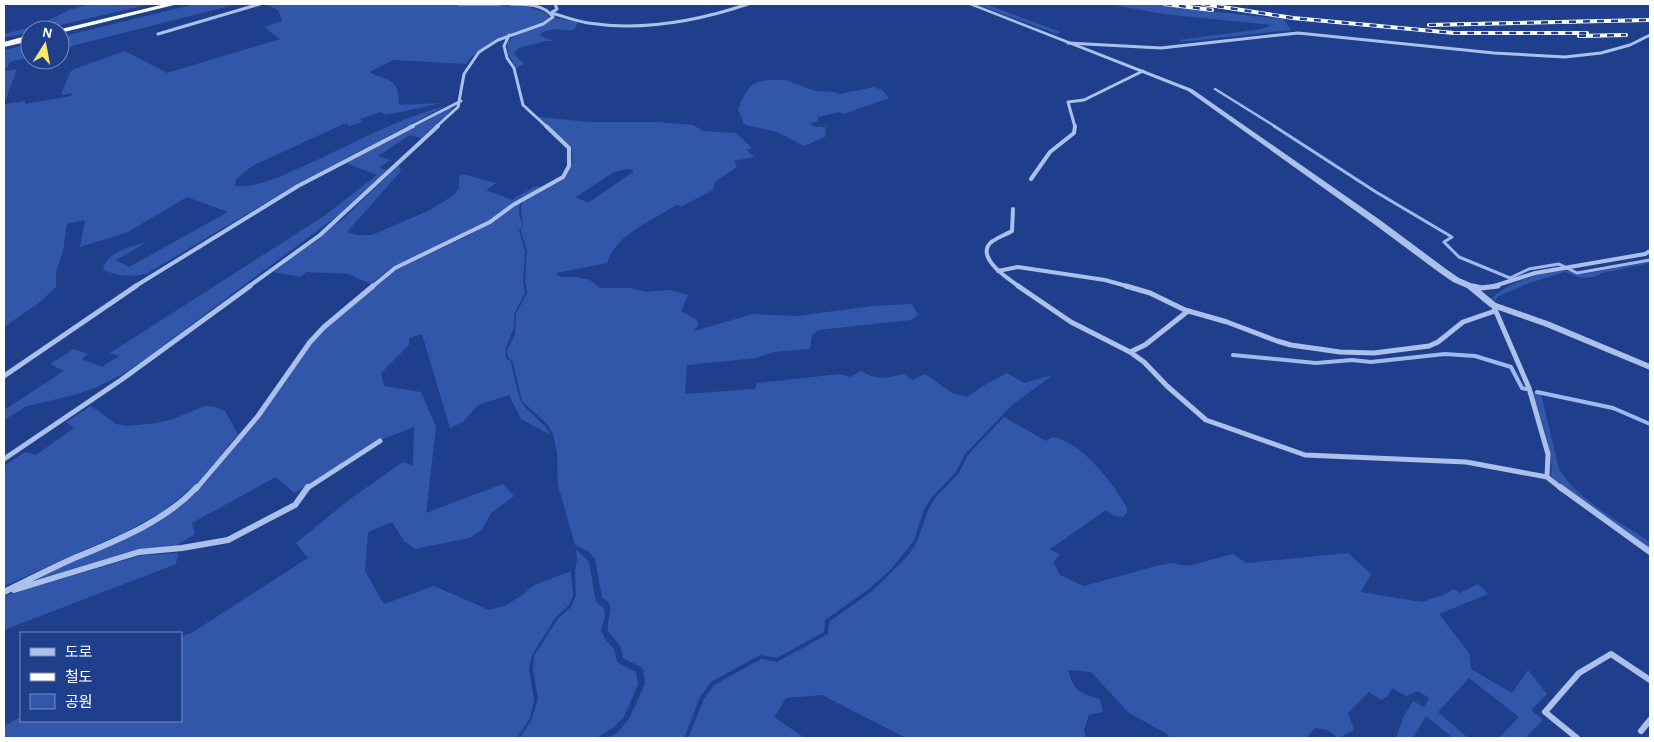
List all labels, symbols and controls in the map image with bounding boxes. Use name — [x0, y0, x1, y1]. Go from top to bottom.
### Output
north arrow — [20, 20, 70, 70]
text: N — [41, 25, 53, 41]
legend — [20, 632, 182, 722]
text: 도로 — [65, 645, 93, 660]
text: 철도 — [65, 669, 93, 685]
text: 공원 — [65, 694, 93, 710]

